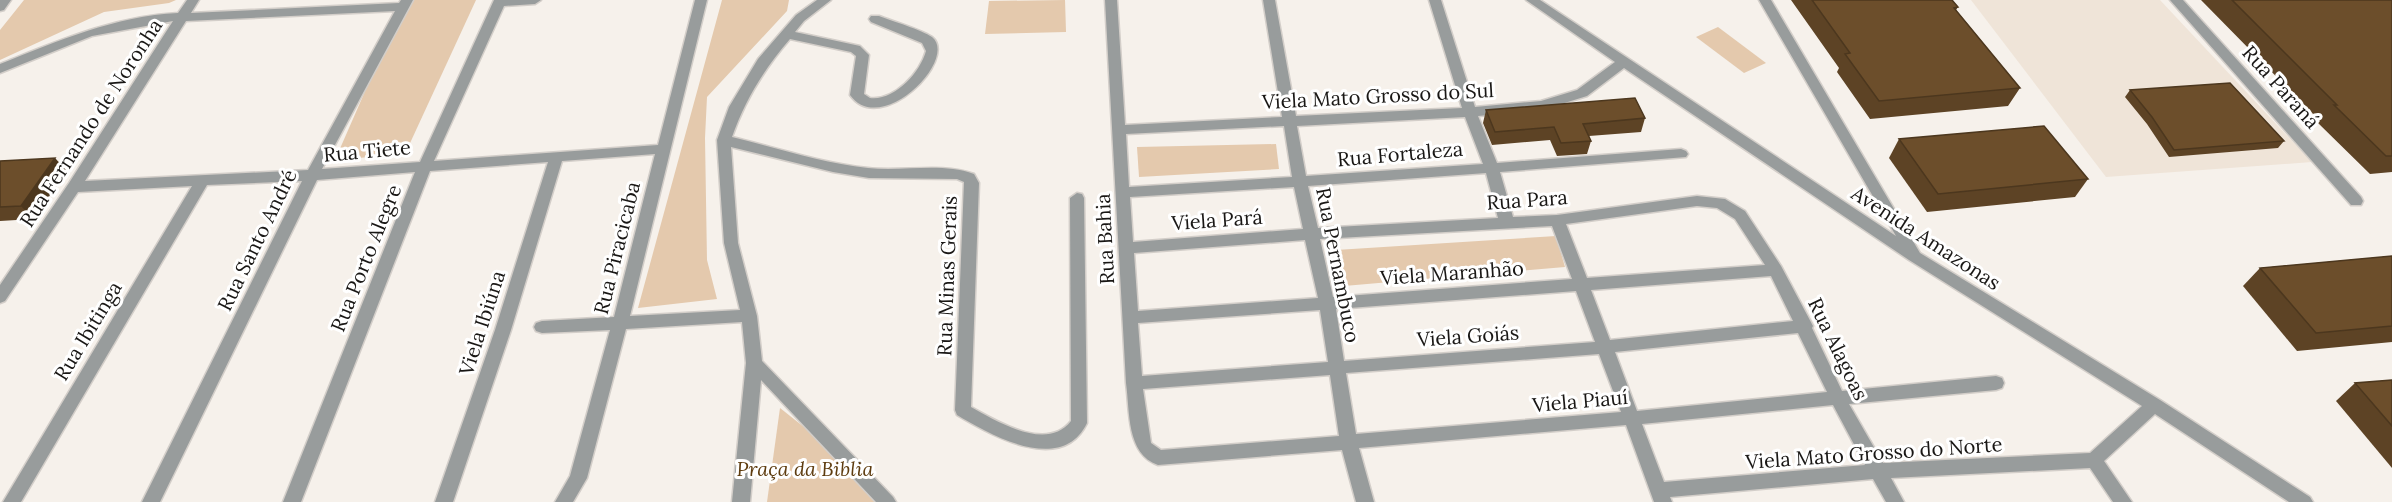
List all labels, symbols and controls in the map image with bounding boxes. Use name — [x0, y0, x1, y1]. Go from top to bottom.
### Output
street label: Rua Fernando de Noronha — [14, 14, 167, 232]
street label: Rua Paraná — [2237, 40, 2325, 134]
street label: Viela Mato Grosso do Sul — [1261, 77, 1494, 114]
street label: Rua Tiete — [322, 134, 412, 167]
street label: Rua Fortaleza — [1336, 136, 1464, 171]
street label: Rua Santo André — [211, 165, 302, 315]
street label: Rua Piracicaba — [588, 179, 645, 317]
street label: Rua Porto Alegre — [325, 180, 406, 335]
street label: Avenida Amazonas — [1846, 180, 2005, 295]
street label: Rua Para — [1486, 184, 1568, 215]
street label: Rua Pernambuco — [1311, 185, 1366, 345]
street label: Rua Bahia — [1090, 193, 1119, 285]
street label: Rua Minas Gerais — [931, 195, 962, 357]
street label: Viela Pará — [1170, 204, 1263, 235]
street label: Viela Maranhão — [1378, 255, 1525, 290]
street label: Viela Ibiúna — [453, 267, 510, 379]
street label: Rua Ibitinga — [48, 277, 127, 385]
street label: Rua Alagoas — [1803, 294, 1874, 404]
street label: Viela Goiás — [1415, 319, 1520, 352]
street label: Viela Piauí — [1530, 384, 1629, 417]
street label: Viela Mato Grosso do Norte — [1744, 431, 2003, 474]
park label: Praça da Biblia — [737, 456, 873, 481]

